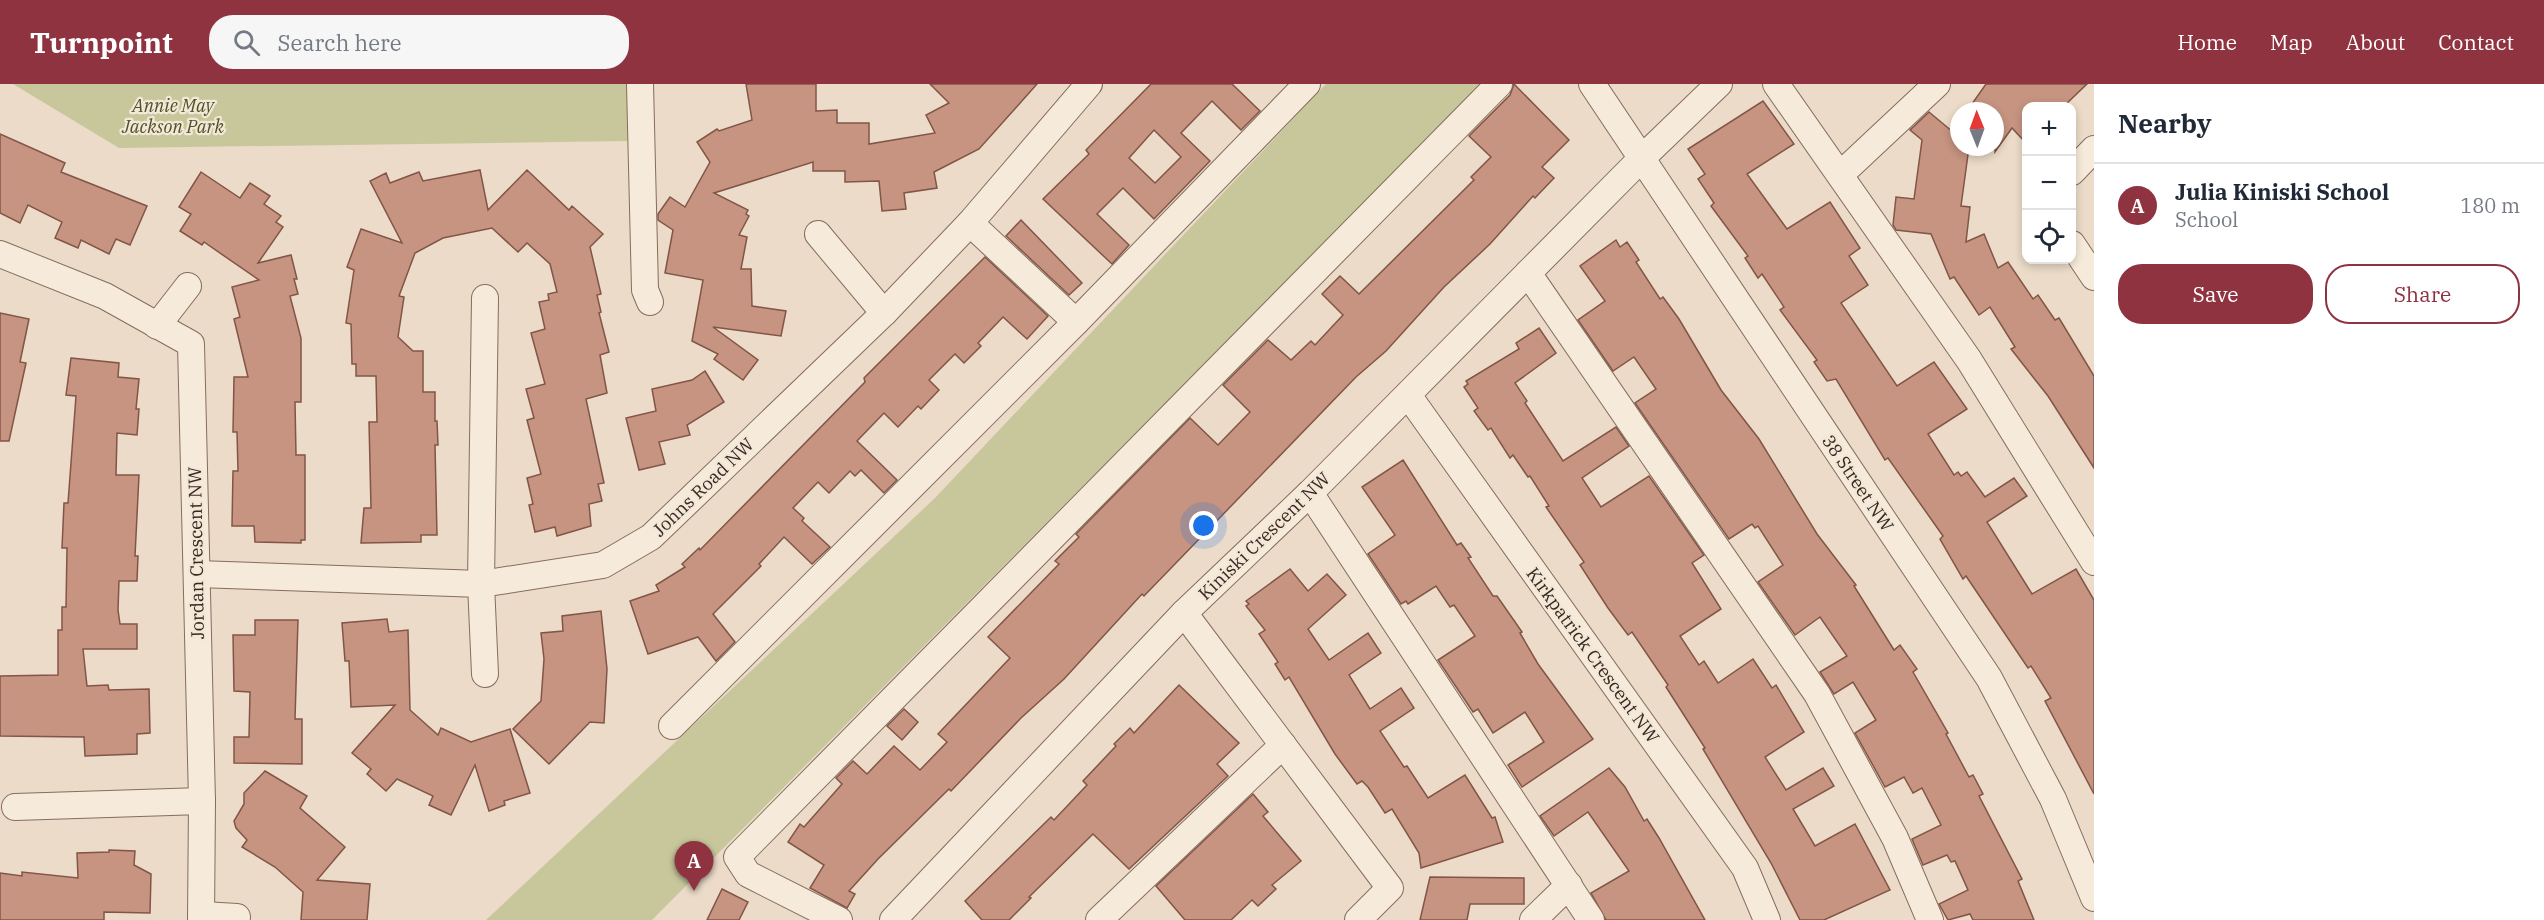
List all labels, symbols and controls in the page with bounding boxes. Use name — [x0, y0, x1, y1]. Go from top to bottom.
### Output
search box — [209, 15, 629, 69]
text: Turnpoint — [30, 24, 173, 61]
icon: search — [230, 26, 263, 59]
text: Search here — [278, 28, 402, 57]
text: Home — [2177, 28, 2237, 56]
text: Map — [2270, 28, 2313, 56]
text: About — [2346, 28, 2405, 56]
text: Contact — [2438, 28, 2514, 56]
park label: Annie May Jackson Park — [121, 94, 224, 138]
north arrow — [1950, 102, 2004, 156]
map controls — [2022, 102, 2076, 264]
button: + — [2022, 102, 2076, 156]
text: Nearby — [2118, 106, 2212, 140]
button: − — [2022, 156, 2076, 210]
text: Julia Kiniski School — [2175, 177, 2389, 206]
text: A — [2131, 192, 2144, 219]
text: 180 m — [2460, 192, 2520, 219]
text: School — [2175, 206, 2238, 233]
button: locate — [2022, 210, 2076, 264]
button: Save — [2118, 264, 2313, 324]
button: Share — [2325, 264, 2520, 324]
street label: 38 Street NW — [1817, 430, 1899, 536]
street label: Johns Road NW — [647, 432, 759, 541]
street label: Jordan Crescent NW — [183, 466, 209, 640]
street label: Kiniski Crescent NW — [1193, 467, 1335, 605]
your location — [1189, 511, 1218, 540]
street label: Kirkpatrick Crescent NW — [1521, 563, 1665, 748]
pin: A — [674, 842, 714, 891]

